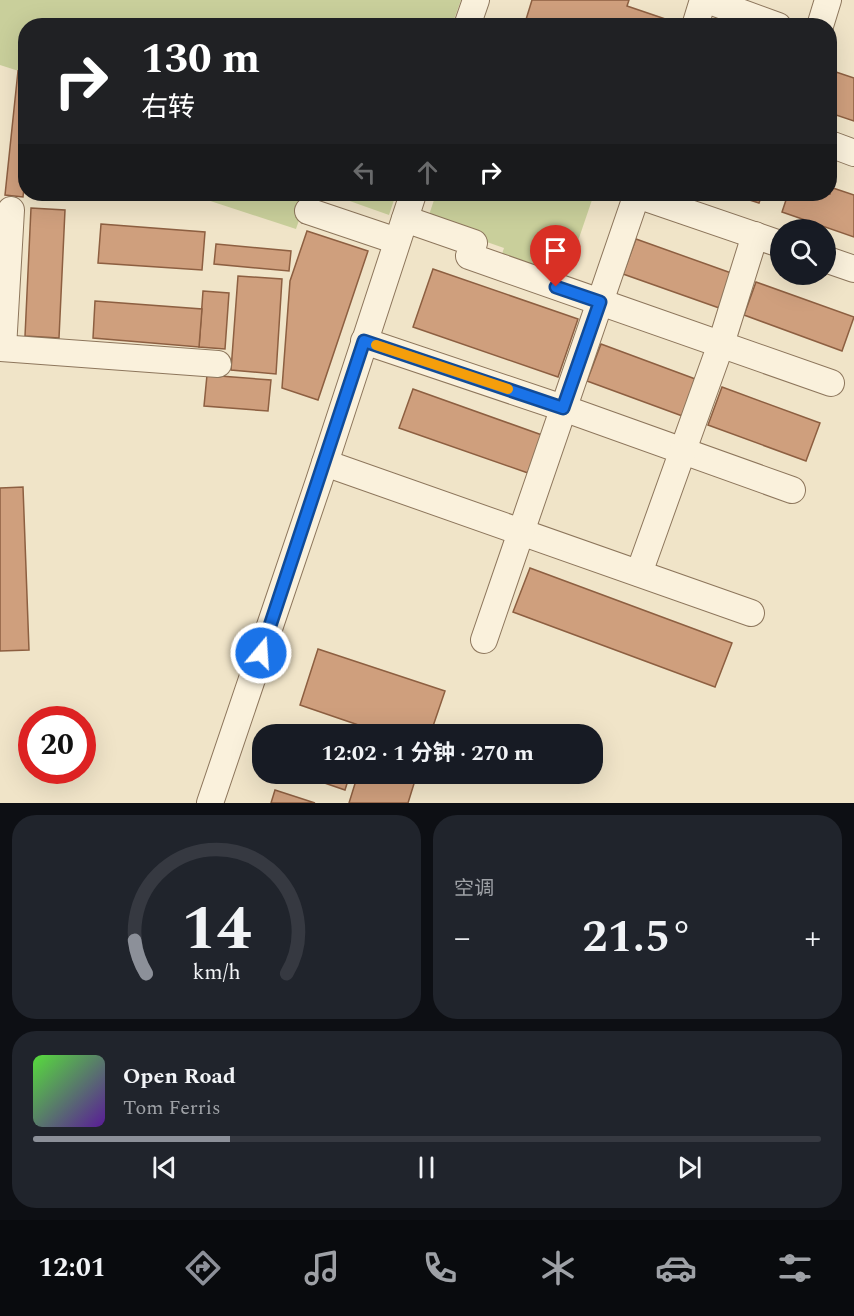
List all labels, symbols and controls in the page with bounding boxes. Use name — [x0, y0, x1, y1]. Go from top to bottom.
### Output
text: 130 m — [141, 28, 260, 91]
icon: right — [42, 42, 120, 120]
text: 右转 — [141, 87, 195, 129]
icon: left — [348, 156, 381, 189]
icon: ahead — [411, 156, 444, 189]
icon: right — [474, 156, 507, 189]
map controls — [770, 219, 836, 285]
button: search — [770, 219, 836, 285]
pin — [530, 225, 581, 287]
icon: arrive — [539, 234, 572, 267]
position arrow — [229, 621, 293, 685]
speed limit sign: 20 — [18, 706, 96, 784]
text: 12:02 · 1 分钟 · 270 m — [321, 737, 534, 770]
text: 空调 — [454, 874, 494, 904]
text: 14 — [181, 882, 252, 977]
text: 21.5° — [582, 903, 693, 972]
text: − — [454, 913, 471, 963]
text: + — [804, 913, 821, 963]
text: km/h — [192, 956, 241, 989]
text: Open Road — [123, 1060, 236, 1093]
text: Tom Ferris — [123, 1093, 221, 1123]
icon: previous — [148, 1151, 181, 1184]
icon: pause — [410, 1151, 443, 1184]
icon: next — [673, 1151, 706, 1184]
text: 12:01 — [38, 1247, 106, 1289]
icon: directions — [182, 1247, 224, 1289]
icon: music — [301, 1247, 343, 1289]
icon: phone — [419, 1247, 461, 1289]
icon: climate — [537, 1247, 579, 1289]
icon: car — [655, 1247, 697, 1289]
icon: filters — [774, 1247, 816, 1289]

